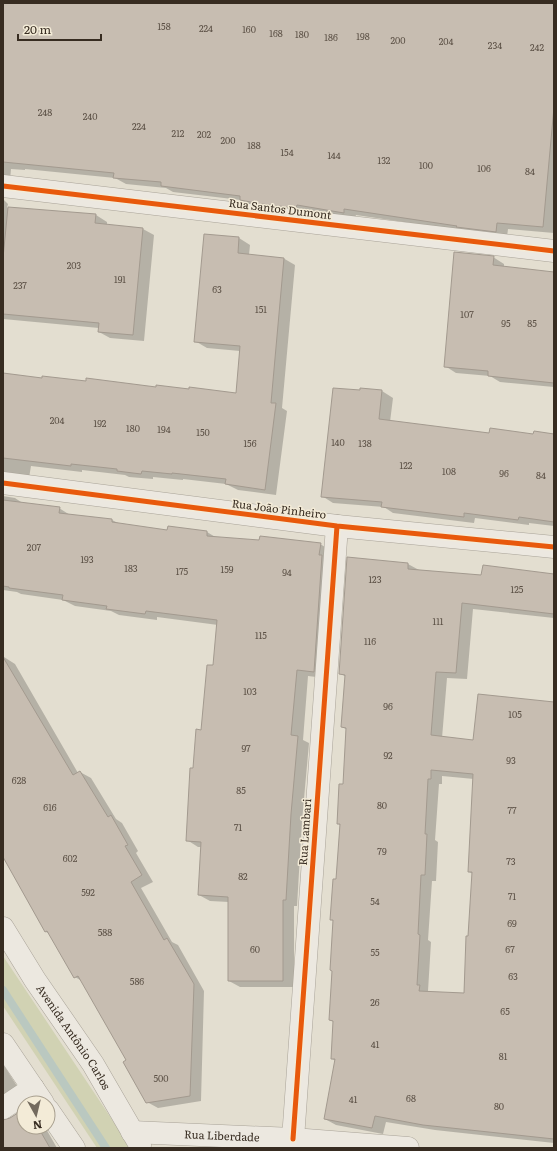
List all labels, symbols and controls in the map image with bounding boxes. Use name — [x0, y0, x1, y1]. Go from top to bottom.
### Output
scale bar — [18, 16, 101, 42]
house number: 158 — [157, 19, 171, 33]
text: 20 m — [24, 20, 51, 38]
house number: 224 — [199, 21, 213, 35]
house number: 160 — [242, 22, 256, 36]
house number: 168 — [269, 26, 283, 40]
house number: 180 — [295, 27, 309, 41]
house number: 198 — [356, 29, 370, 43]
house number: 186 — [324, 30, 338, 44]
house number: 200 — [391, 33, 405, 47]
house number: 204 — [439, 34, 453, 48]
house number: 234 — [488, 38, 502, 52]
house number: 242 — [530, 40, 544, 54]
house number: 248 — [38, 105, 52, 119]
house number: 240 — [83, 109, 97, 123]
house number: 224 — [132, 119, 146, 133]
house number: 212 — [172, 126, 185, 140]
house number: 202 — [197, 127, 212, 141]
house number: 200 — [221, 133, 235, 147]
house number: 188 — [247, 138, 261, 152]
house number: 154 — [280, 145, 294, 159]
house number: 144 — [327, 148, 341, 162]
house number: 132 — [378, 153, 391, 167]
house number: 100 — [419, 158, 433, 172]
house number: 106 — [477, 161, 491, 175]
house number: 84 — [525, 164, 535, 178]
street label: Rua Santos Dumont — [228, 194, 333, 222]
house number: 203 — [67, 258, 81, 272]
house number: 191 — [114, 272, 126, 286]
house number: 237 — [13, 278, 27, 292]
house number: 63 — [212, 282, 222, 296]
house number: 151 — [255, 302, 267, 316]
house number: 107 — [460, 307, 474, 321]
house number: 95 — [501, 316, 511, 330]
house number: 85 — [527, 316, 537, 330]
house number: 204 — [50, 413, 64, 427]
house number: 192 — [94, 416, 107, 430]
house number: 180 — [126, 421, 140, 435]
house number: 194 — [157, 422, 171, 436]
house number: 150 — [196, 425, 210, 439]
house number: 140 — [331, 435, 345, 449]
house number: 156 — [243, 436, 257, 450]
house number: 138 — [358, 436, 372, 450]
house number: 122 — [400, 458, 413, 472]
house number: 108 — [442, 464, 456, 478]
house number: 96 — [499, 466, 509, 480]
house number: 84 — [536, 468, 546, 482]
street label: Rua João Pinheiro — [231, 494, 327, 522]
house number: 207 — [27, 540, 42, 554]
house number: 193 — [80, 552, 94, 566]
house number: 183 — [124, 561, 138, 575]
house number: 159 — [221, 562, 234, 576]
house number: 175 — [176, 564, 189, 578]
house number: 94 — [282, 565, 292, 579]
house number: 123 — [368, 572, 382, 586]
house number: 125 — [511, 582, 524, 596]
house number: 111 — [433, 614, 444, 628]
house number: 115 — [255, 628, 267, 642]
house number: 116 — [364, 634, 376, 648]
house number: 103 — [243, 684, 257, 698]
house number: 96 — [383, 699, 393, 713]
house number: 105 — [508, 707, 522, 721]
house number: 97 — [241, 741, 251, 755]
house number: 92 — [383, 748, 393, 762]
house number: 93 — [506, 753, 516, 767]
house number: 628 — [12, 773, 26, 787]
house number: 85 — [236, 783, 246, 797]
street label: Rua Lambari — [294, 798, 314, 866]
house number: 80 — [377, 798, 387, 812]
house number: 616 — [43, 800, 57, 814]
house number: 77 — [507, 803, 517, 817]
house number: 71 — [234, 820, 242, 834]
house number: 79 — [377, 844, 387, 858]
house number: 602 — [63, 851, 78, 865]
house number: 73 — [506, 854, 516, 868]
house number: 82 — [238, 869, 248, 883]
house number: 592 — [81, 885, 95, 899]
house number: 71 — [508, 889, 516, 903]
house number: 54 — [370, 894, 380, 908]
house number: 69 — [507, 916, 517, 930]
house number: 588 — [98, 925, 112, 939]
house number: 60 — [250, 942, 260, 956]
house number: 67 — [505, 942, 515, 956]
house number: 55 — [370, 945, 380, 959]
house number: 63 — [508, 969, 518, 983]
house number: 586 — [130, 974, 144, 988]
street label: Avenida Antônio Carlos — [33, 981, 115, 1092]
house number: 26 — [370, 995, 380, 1009]
house number: 65 — [500, 1004, 510, 1018]
house number: 41 — [371, 1037, 380, 1051]
house number: 81 — [499, 1049, 508, 1063]
house number: 500 — [154, 1071, 168, 1085]
house number: 68 — [406, 1091, 416, 1105]
house number: 41 — [349, 1092, 358, 1106]
north arrow — [16, 1095, 56, 1135]
house number: 80 — [494, 1099, 504, 1113]
text: N — [32, 1117, 43, 1134]
street label: Rua Liberdade — [184, 1125, 260, 1145]

